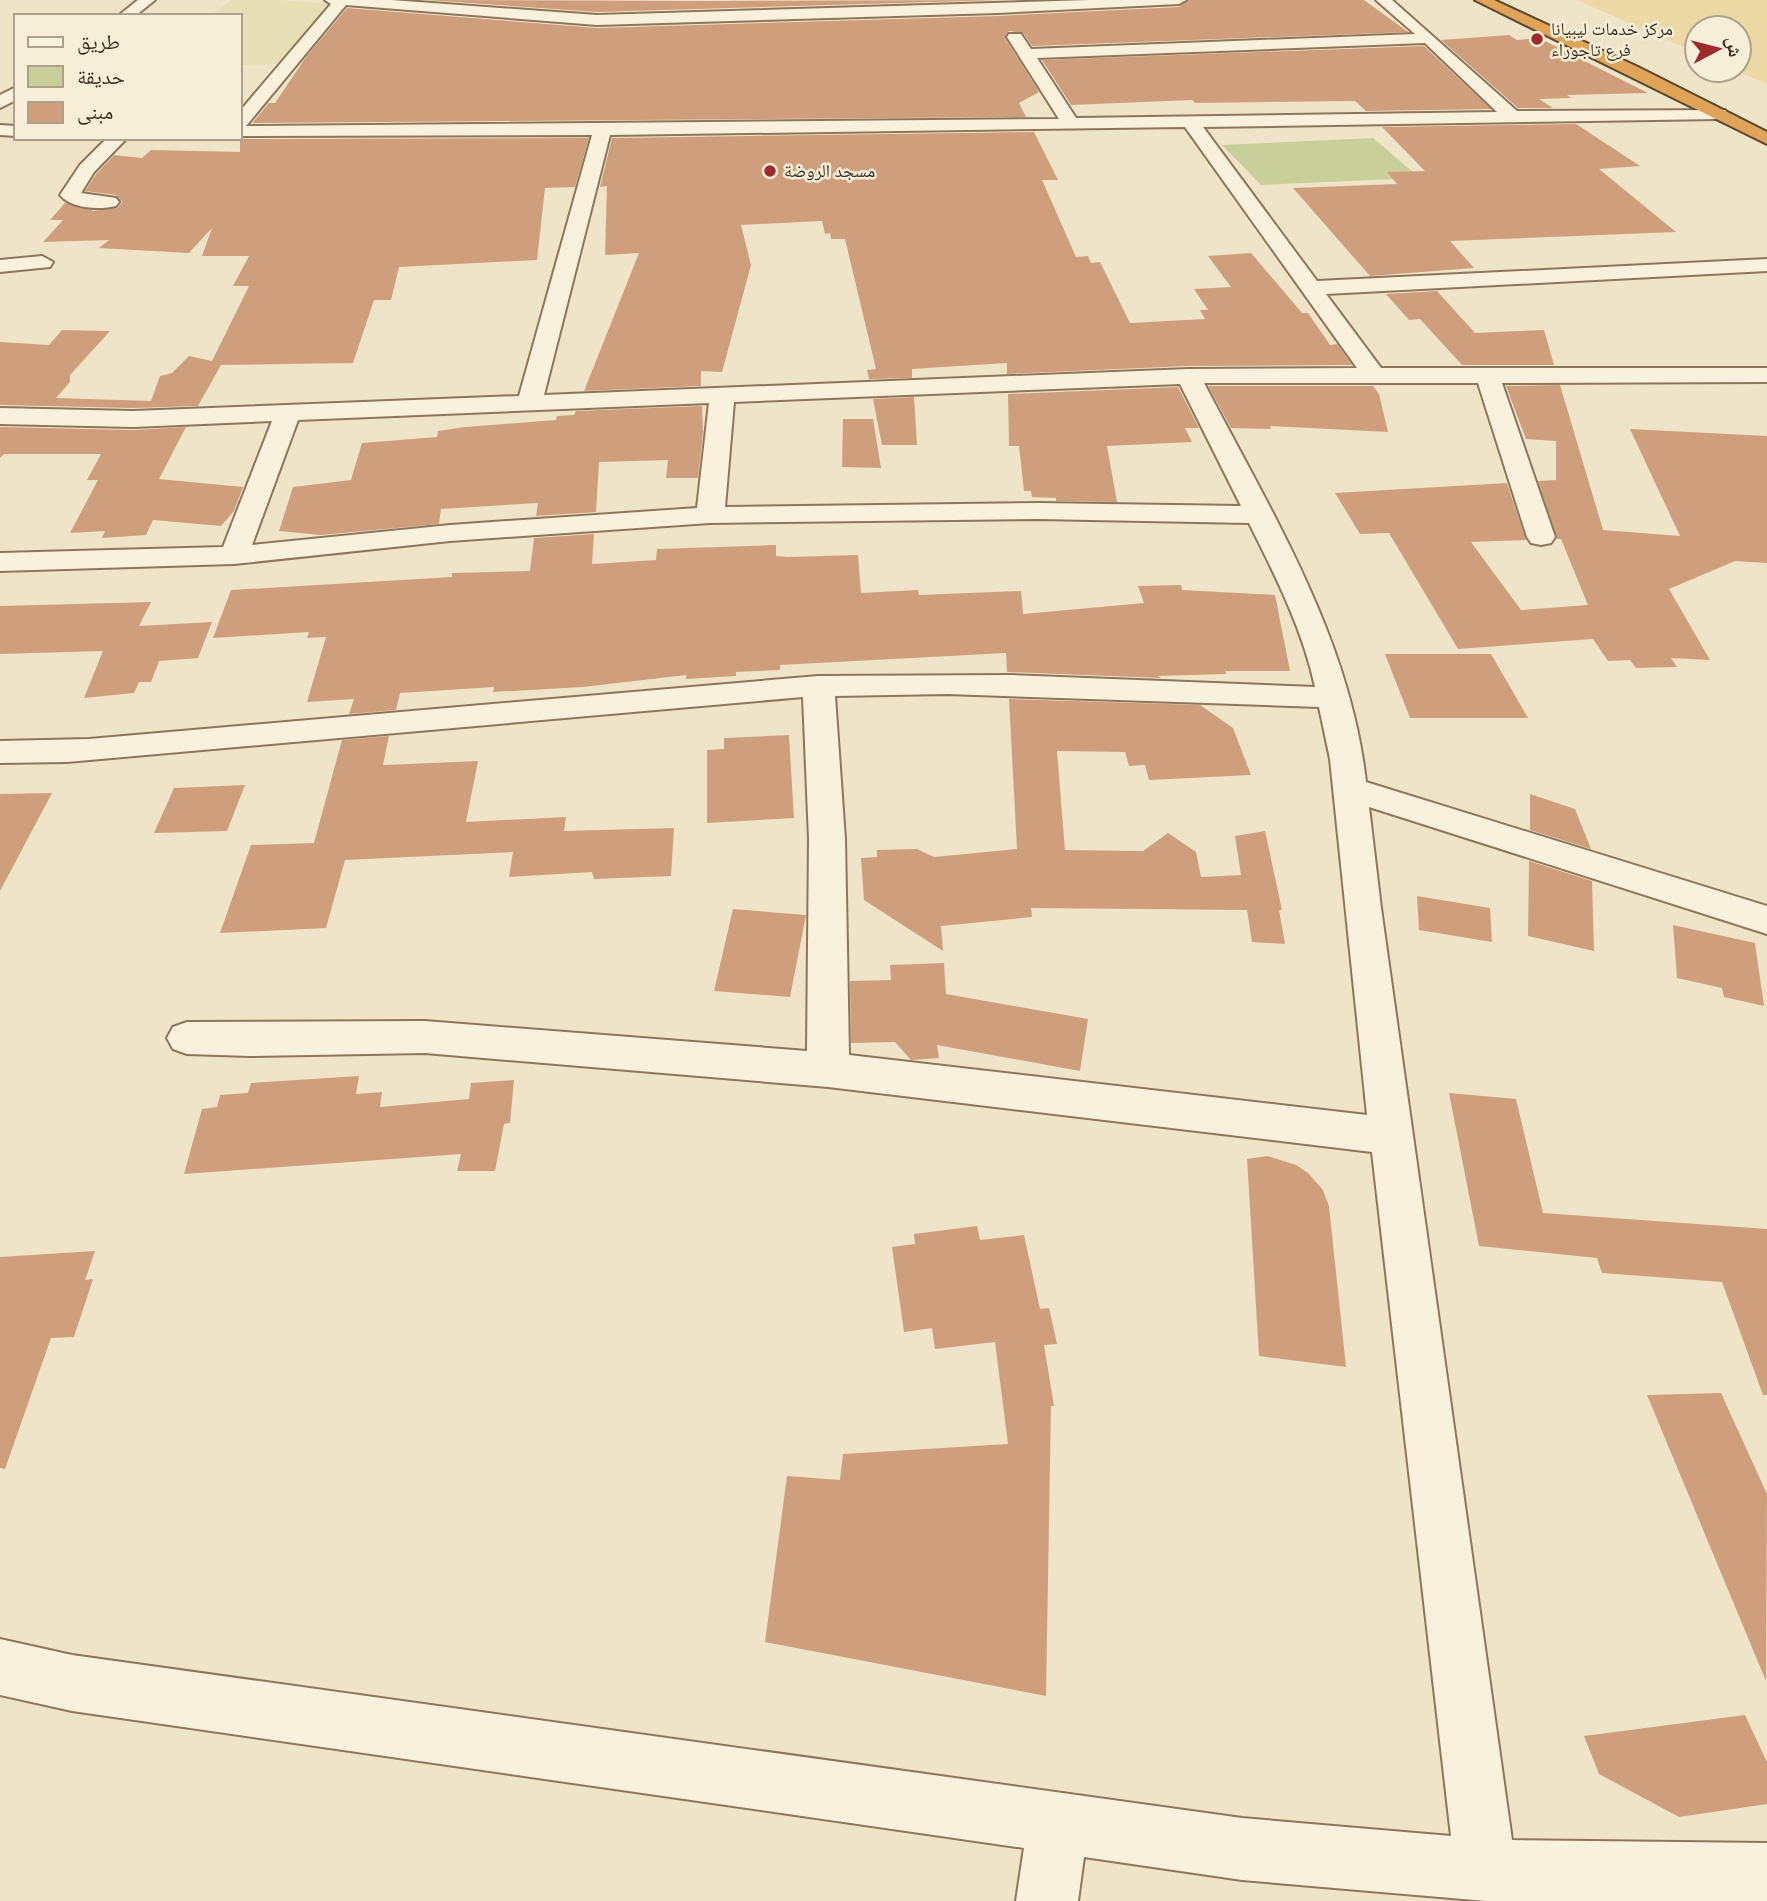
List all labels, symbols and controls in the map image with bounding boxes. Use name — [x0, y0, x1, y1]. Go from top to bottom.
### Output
legend — [14, 14, 242, 140]
north arrow — [1683, 14, 1753, 84]
place label: مركز خدمات ليبيانا فرع تاجوراء — [1551, 16, 1673, 64]
text: طريق — [77, 27, 120, 59]
marker: مركز خدمات ليبيانا فرع تاجوراء — [1529, 31, 1545, 47]
text: ش — [1718, 35, 1749, 59]
text: حديقة — [77, 62, 125, 94]
text: مبنى — [77, 97, 113, 129]
place label: مسجد الروضة — [784, 158, 875, 185]
marker: مسجد الروضة — [762, 163, 778, 179]

